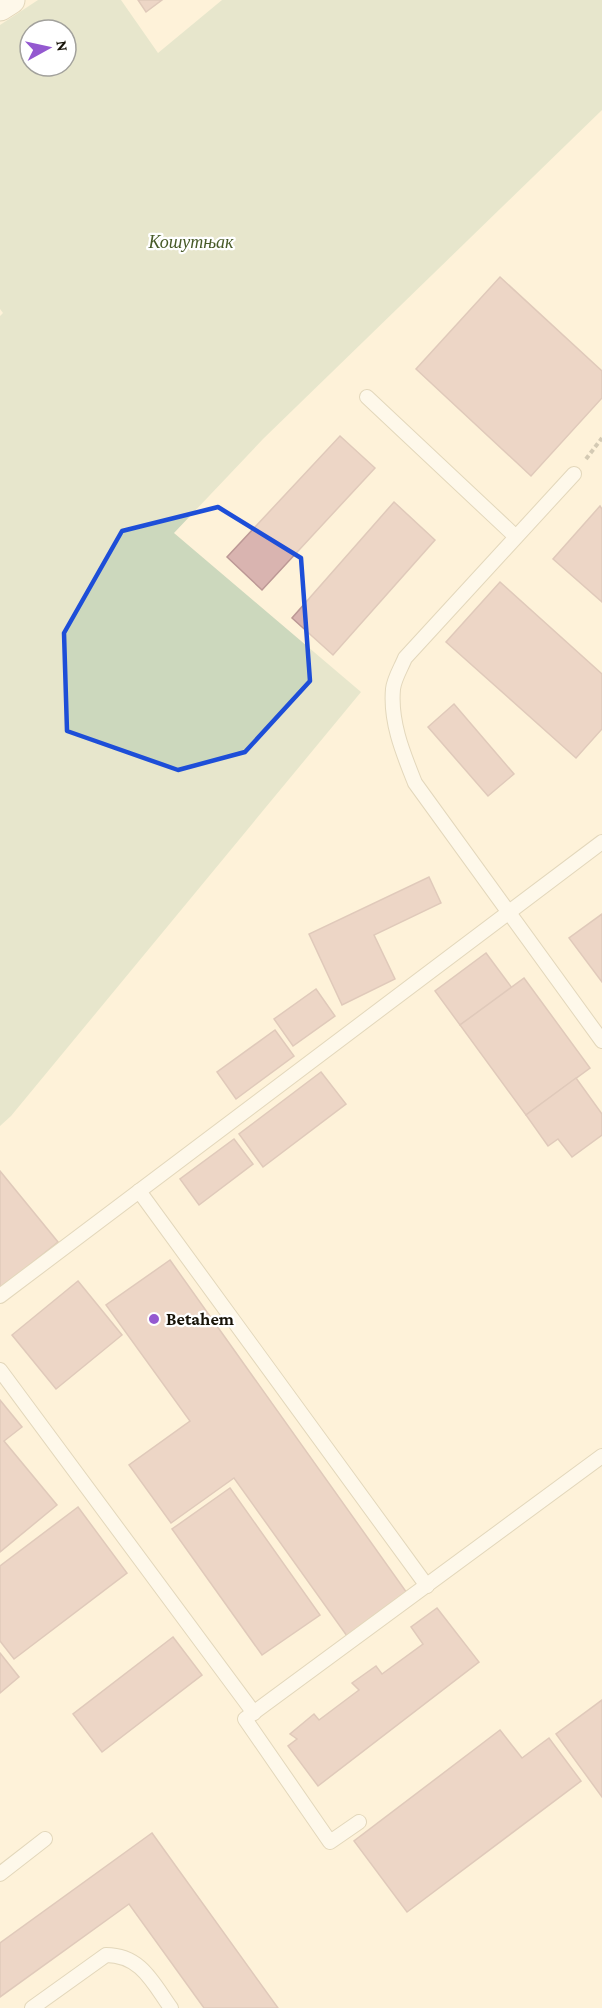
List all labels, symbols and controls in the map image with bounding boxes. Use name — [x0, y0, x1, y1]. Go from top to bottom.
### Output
north arrow — [18, 18, 78, 78]
text: N — [53, 39, 72, 53]
park label: Кошутњак — [147, 232, 234, 252]
place label: Betahem — [166, 1309, 235, 1329]
marker: Betahem — [147, 1312, 161, 1326]

